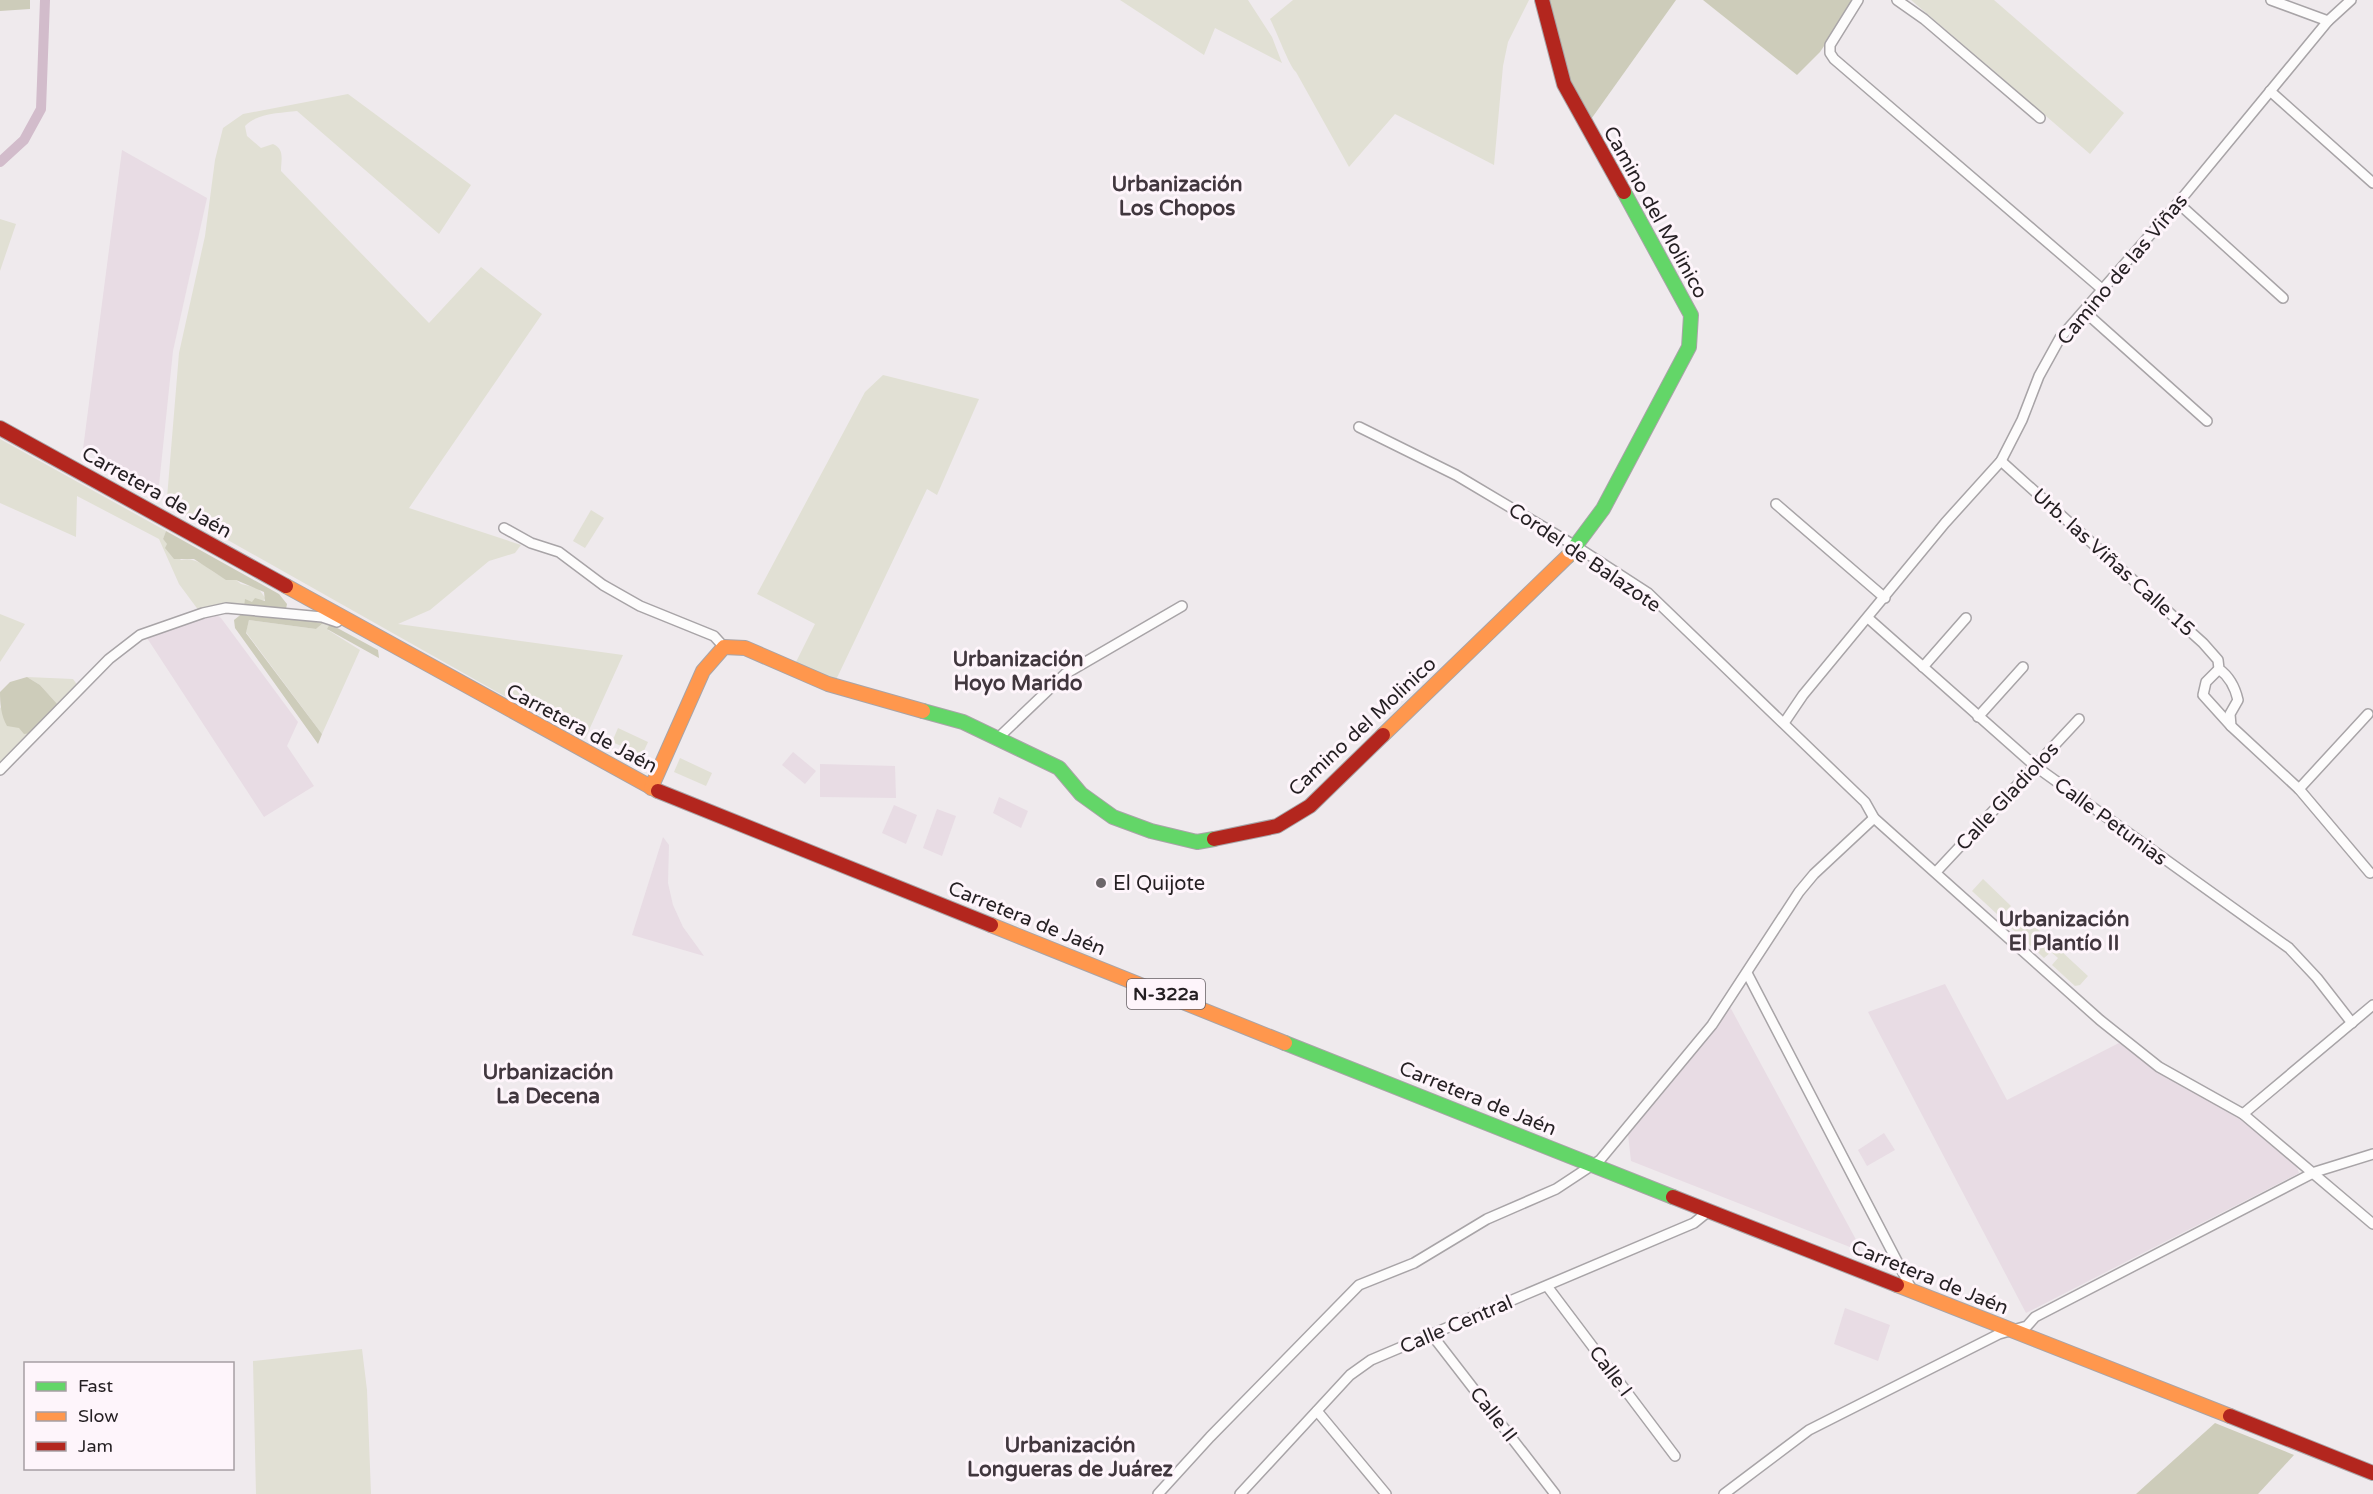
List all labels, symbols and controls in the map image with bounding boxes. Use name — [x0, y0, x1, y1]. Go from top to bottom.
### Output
street label: Camino del Molinico — [1598, 122, 1712, 303]
district label: Urbanización Los Chopos — [1112, 172, 1242, 221]
street label: Camino de las Viñas — [2053, 189, 2193, 350]
street label: Carretera de Jaén — [77, 442, 236, 544]
street label: Urb. las Viñas Calle 15 — [2027, 484, 2199, 642]
street label: Cordel de Balazote — [1504, 498, 1665, 618]
district label: Urbanización Hoyo Marido — [953, 647, 1083, 696]
street label: Camino del Molinico — [1284, 652, 1442, 801]
street label: Carretera de Jaén — [502, 679, 661, 779]
street label: Calle Gladiolos — [1951, 737, 2064, 856]
street label: Calle Petunias — [2049, 773, 2172, 871]
place label: El Quijote — [1113, 872, 1205, 896]
street label: Carretera de Jaén — [944, 876, 1109, 961]
marker: El Quijote — [1094, 876, 1108, 890]
district label: Urbanización El Plantío II — [1999, 907, 2129, 956]
road number: N-322a — [1127, 979, 1205, 1009]
street label: Carretera de Jaén — [1395, 1056, 1560, 1141]
district label: Urbanización La Decena — [483, 1060, 613, 1109]
street label: Carretera de Jaén — [1847, 1235, 2012, 1320]
street label: Calle Central — [1396, 1290, 1516, 1359]
street label: Calle I — [1583, 1341, 1637, 1402]
legend — [24, 1362, 234, 1470]
text: Fast — [78, 1375, 113, 1397]
street label: Calle II — [1464, 1382, 1522, 1447]
text: Slow — [78, 1405, 119, 1427]
district label: Urbanización Longueras de Juárez — [967, 1433, 1174, 1482]
text: Jam — [78, 1435, 113, 1457]

